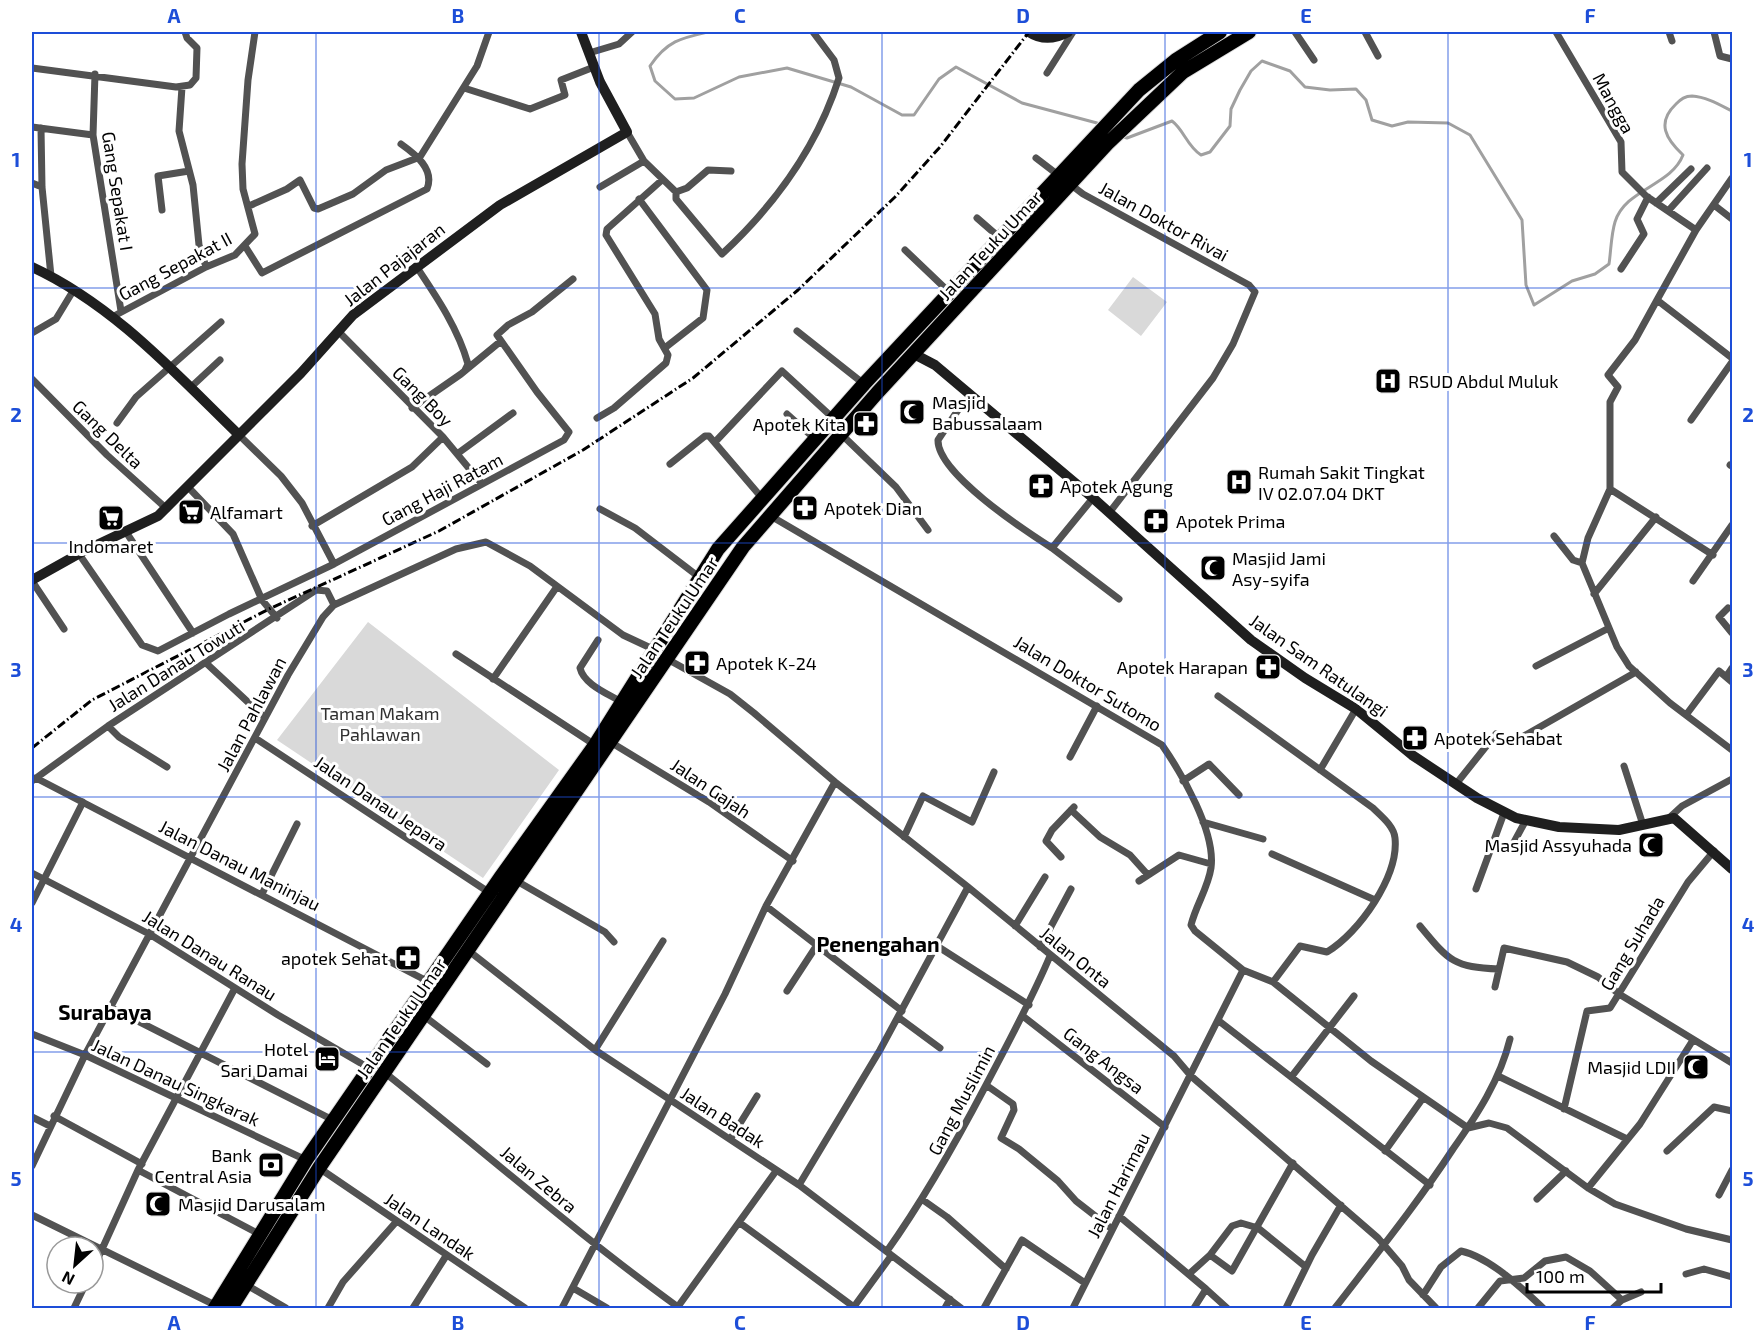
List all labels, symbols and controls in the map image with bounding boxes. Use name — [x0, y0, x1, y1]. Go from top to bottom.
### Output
text: A — [167, 3, 181, 27]
text: B — [452, 3, 464, 27]
text: C — [734, 3, 746, 27]
text: D — [1016, 3, 1030, 27]
text: E — [1300, 3, 1312, 27]
text: F — [1584, 3, 1596, 27]
street label: Mangga — [1588, 69, 1640, 137]
street label: Gang Sepakat I — [98, 130, 138, 252]
text: 1 — [12, 147, 20, 171]
text: 1 — [1744, 147, 1752, 171]
street label: Jalan Doktor Rivai — [1096, 176, 1232, 266]
street label: Jalan Teuku Umar — [934, 186, 1046, 304]
street label: Jalan Pajajaran — [339, 218, 449, 310]
street label: Gang Sepakat II — [115, 227, 235, 305]
street label: Gang Boy — [388, 361, 458, 431]
hospital icon: RSUD Abdul Muluk — [1373, 366, 1403, 396]
place label: RSUD Abdul Muluk — [1408, 370, 1559, 392]
place label: Masjid Babussalaam — [932, 391, 1043, 434]
street label: Gang Delta — [68, 395, 148, 473]
mosque icon: Masjid Babussalaam — [897, 397, 927, 427]
text: 2 — [10, 402, 22, 426]
text: 2 — [1742, 402, 1754, 426]
pharmacy icon: Apotek Kita — [851, 409, 881, 439]
place label: Apotek Kita — [753, 413, 846, 435]
street label: Gang Haji Ratam — [378, 448, 506, 530]
place label: Rumah Sakit Tingkat IV 02.07.04 DKT — [1258, 461, 1425, 504]
hospital icon: Rumah Sakit Tingkat IV 02.07.04 DKT — [1224, 467, 1254, 497]
pharmacy icon: Apotek Agung — [1026, 471, 1056, 501]
place label: Apotek Agung — [1060, 475, 1173, 497]
pharmacy icon: Apotek Dian — [790, 493, 820, 523]
supermarket icon: Alfamart — [176, 497, 206, 527]
place label: Apotek Dian — [824, 497, 922, 519]
place label: Alfamart — [210, 501, 283, 523]
supermarket icon: Indomaret — [96, 503, 126, 533]
pharmacy icon: Apotek Prima — [1141, 506, 1171, 536]
place label: Apotek Prima — [1176, 510, 1285, 532]
place label: Indomaret — [69, 535, 154, 557]
place label: Masjid Jami Asy-syifa — [1232, 547, 1326, 590]
street label: Jalan Teuku Umar — [625, 552, 723, 682]
mosque icon: Masjid Jami Asy-syifa — [1198, 553, 1228, 583]
street label: Jalan Sam Ratulangi — [1246, 609, 1392, 721]
street label: Jalan Danau Towuti — [104, 614, 248, 716]
street label: Jalan Doktor Sutomo — [1010, 630, 1166, 736]
pharmacy icon: Apotek K-24 — [682, 648, 712, 678]
place label: Apotek K-24 — [716, 652, 817, 674]
pharmacy icon: Apotek Harapan — [1253, 652, 1283, 682]
street label: Jalan Pahlawan — [211, 653, 291, 775]
place label: Apotek Harapan — [1117, 656, 1248, 678]
text: 3 — [10, 657, 22, 681]
text: 3 — [1742, 657, 1754, 681]
park label: Taman Makam Pahlawan — [320, 702, 440, 745]
pharmacy icon: Apotek Sehabat — [1400, 723, 1430, 753]
place label: Apotek Sehabat — [1434, 727, 1563, 749]
street label: Jalan Danau Jepara — [311, 751, 451, 855]
street label: Jalan Gajah — [667, 753, 755, 823]
street label: Jalan Danau Maninjau — [156, 815, 324, 915]
mosque icon: Masjid Assyuhada — [1636, 830, 1666, 860]
place label: Masjid Assyuhada — [1485, 834, 1632, 856]
street label: Gang Suhada — [1595, 892, 1669, 994]
street label: Jalan Danau Ranau — [139, 905, 281, 1005]
text: 4 — [10, 912, 23, 936]
text: 4 — [1742, 912, 1755, 936]
street label: Jalan Onta — [1036, 922, 1116, 992]
district label: Penengahan — [816, 931, 940, 956]
pharmacy icon: apotek Sehat — [393, 943, 423, 973]
place label: apotek Sehat — [281, 947, 388, 969]
street label: Jalan Teuku Umar — [351, 954, 451, 1082]
district label: Surabaya — [58, 999, 152, 1025]
street label: Gang Angsa — [1059, 1022, 1149, 1098]
street label: Jalan Danau Singkarak — [89, 1033, 263, 1131]
place label: Hotel Sari Damai — [220, 1038, 309, 1081]
street label: Gang Muslimin — [923, 1041, 999, 1159]
hotel icon: Hotel Sari Damai — [312, 1044, 342, 1074]
mosque icon: Masjid LDII — [1681, 1052, 1711, 1082]
place label: Masjid LDII — [1587, 1056, 1676, 1078]
street label: Jalan Badak — [677, 1082, 769, 1152]
street label: Jalan Harimau — [1082, 1129, 1154, 1241]
street label: Jalan Zebra — [496, 1141, 582, 1217]
place label: Bank Central Asia — [154, 1144, 252, 1187]
bank icon: Bank Central Asia — [256, 1150, 286, 1180]
text: 5 — [10, 1166, 22, 1190]
text: 5 — [1742, 1166, 1754, 1190]
street label: Jalan Landak — [380, 1188, 480, 1264]
mosque icon: Masjid Darusalam — [143, 1189, 173, 1219]
place label: Masjid Darusalam — [178, 1193, 325, 1215]
north arrow — [45, 1235, 105, 1295]
scale bar — [1527, 1256, 1660, 1294]
text: 100 m — [1536, 1265, 1585, 1287]
text: N — [58, 1268, 77, 1290]
text: A — [167, 1310, 181, 1334]
text: B — [452, 1310, 464, 1334]
text: C — [734, 1310, 746, 1334]
text: D — [1016, 1310, 1030, 1334]
text: E — [1300, 1310, 1312, 1334]
text: F — [1584, 1310, 1596, 1334]

